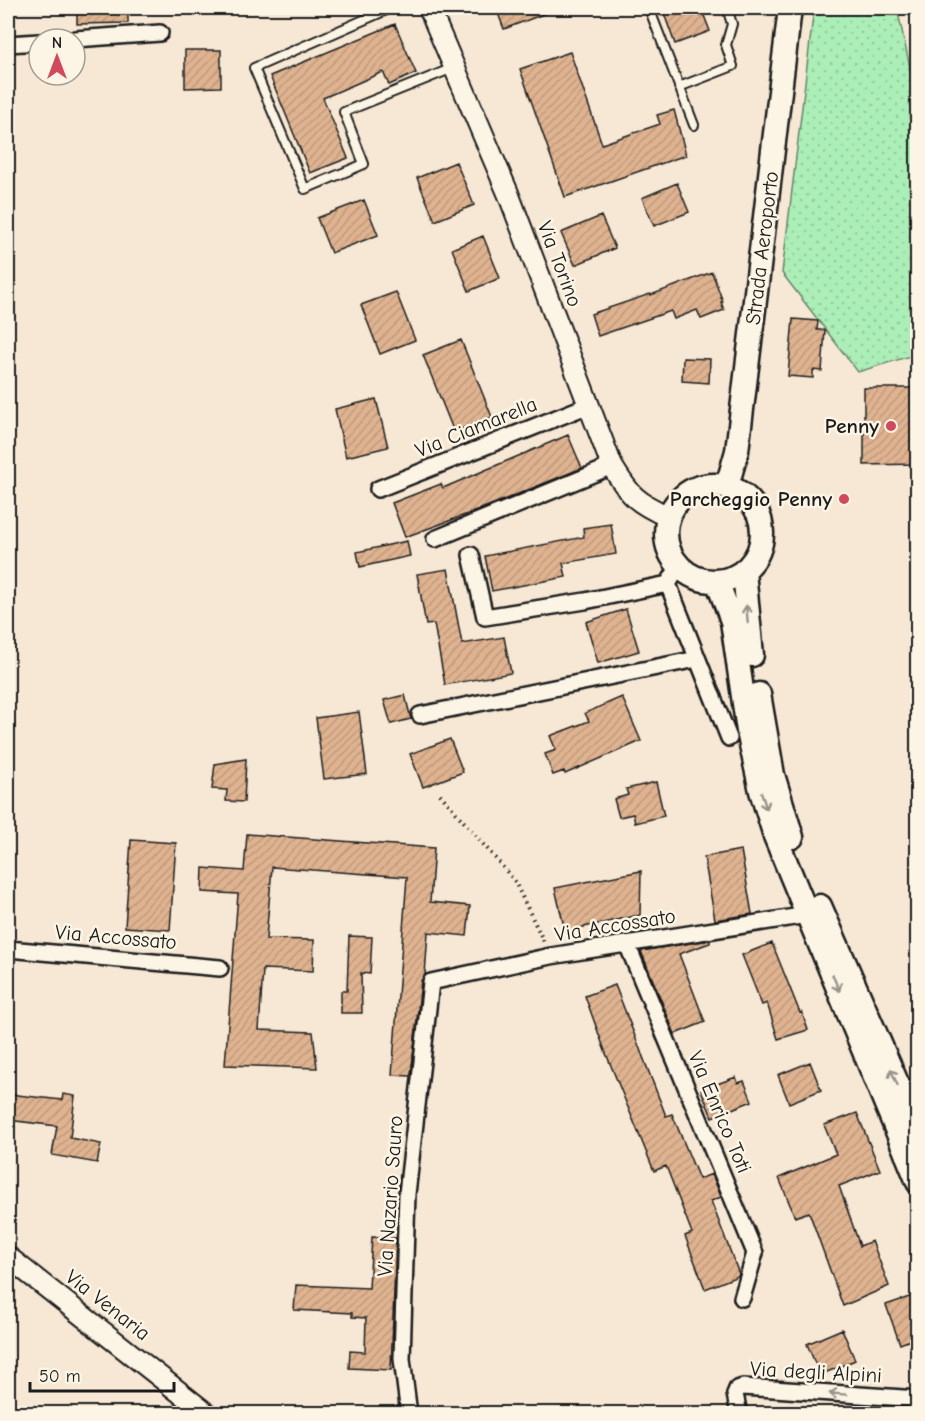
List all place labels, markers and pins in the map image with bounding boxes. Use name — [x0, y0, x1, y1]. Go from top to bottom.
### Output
place label: Penny — [825, 414, 879, 438]
marker: Penny — [884, 419, 898, 433]
place label: Parcheggio Penny — [670, 487, 832, 511]
marker: Parcheggio Penny — [837, 492, 851, 506]

